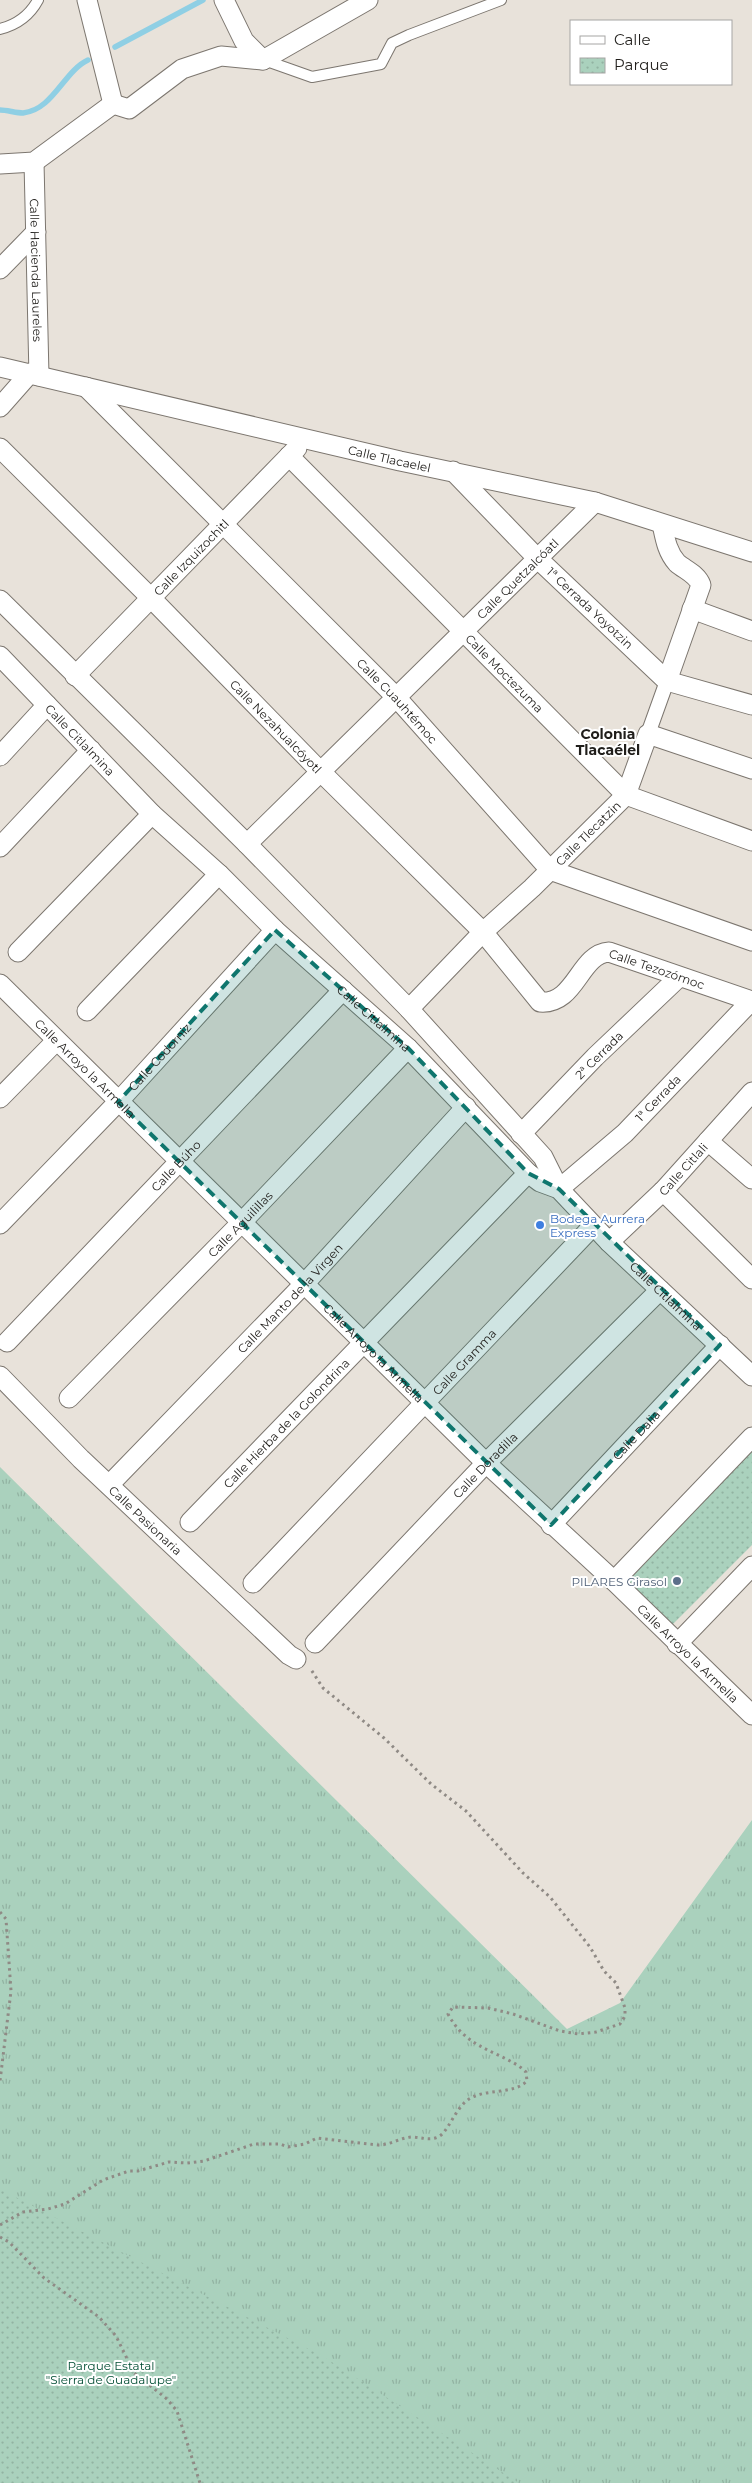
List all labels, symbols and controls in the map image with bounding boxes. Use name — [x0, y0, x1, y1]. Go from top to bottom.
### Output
legend — [570, 20, 732, 85]
text: Calle — [614, 30, 651, 49]
text: Parque — [614, 55, 669, 74]
street label: Calle Hacienda Laureles — [27, 198, 46, 342]
street label: Calle Tlacaelel — [347, 442, 432, 475]
street label: Calle Izquizochitl — [150, 516, 231, 599]
street label: Calle Quetzalcóatl — [473, 535, 561, 622]
street label: 1ª Cerrada Yoyotzin — [544, 564, 636, 652]
street label: Calle Moctezuma — [463, 631, 547, 715]
street label: Calle Cuauhtémoc — [354, 655, 441, 746]
street label: Calle Nezahualcóyotl — [227, 676, 325, 776]
street label: Calle Citlalmina — [43, 701, 118, 779]
district label: Colonia Tlacaélel — [576, 725, 640, 759]
street label: Calle Tlecatzin — [552, 797, 624, 868]
street label: Calle Tezozómoc — [607, 945, 707, 992]
street label: Calle Citlalmina — [334, 981, 414, 1055]
street label: Calle Arroyo la Armella — [32, 1015, 139, 1121]
street label: Calle Codorniz — [125, 1020, 194, 1094]
street label: 2ª Cerrada — [572, 1028, 626, 1082]
street label: 1ª Cerrada — [632, 1072, 684, 1124]
street label: Calle Búho — [148, 1137, 203, 1194]
street label: Calle Citlali — [655, 1139, 710, 1198]
street label: Calle Aguilillas — [204, 1187, 275, 1260]
place label: Bodega Aurrera Express — [550, 1211, 645, 1240]
marker: Bodega Aurrera Express — [534, 1219, 546, 1231]
street label: Calle Manto de la Virgen — [234, 1240, 345, 1356]
street label: Calle Citlalmina — [627, 1258, 706, 1333]
street label: Calle Arroyo la Armella — [321, 1300, 427, 1405]
street label: Calle Gramma — [429, 1325, 499, 1398]
street label: Calle Hierba de la Golondrina — [220, 1355, 352, 1491]
street label: Calle Dalia — [609, 1407, 663, 1463]
street label: Calle Doradilla — [449, 1429, 520, 1501]
street label: Calle Pasionaria — [106, 1482, 185, 1558]
place label: PILARES Girasol — [571, 1574, 667, 1589]
marker: PILARES Girasol — [671, 1575, 683, 1587]
street label: Calle Arroyo la Armella — [635, 1601, 742, 1706]
park label: Parque Estatal "Sierra de Guadalupe" — [46, 2358, 176, 2387]

